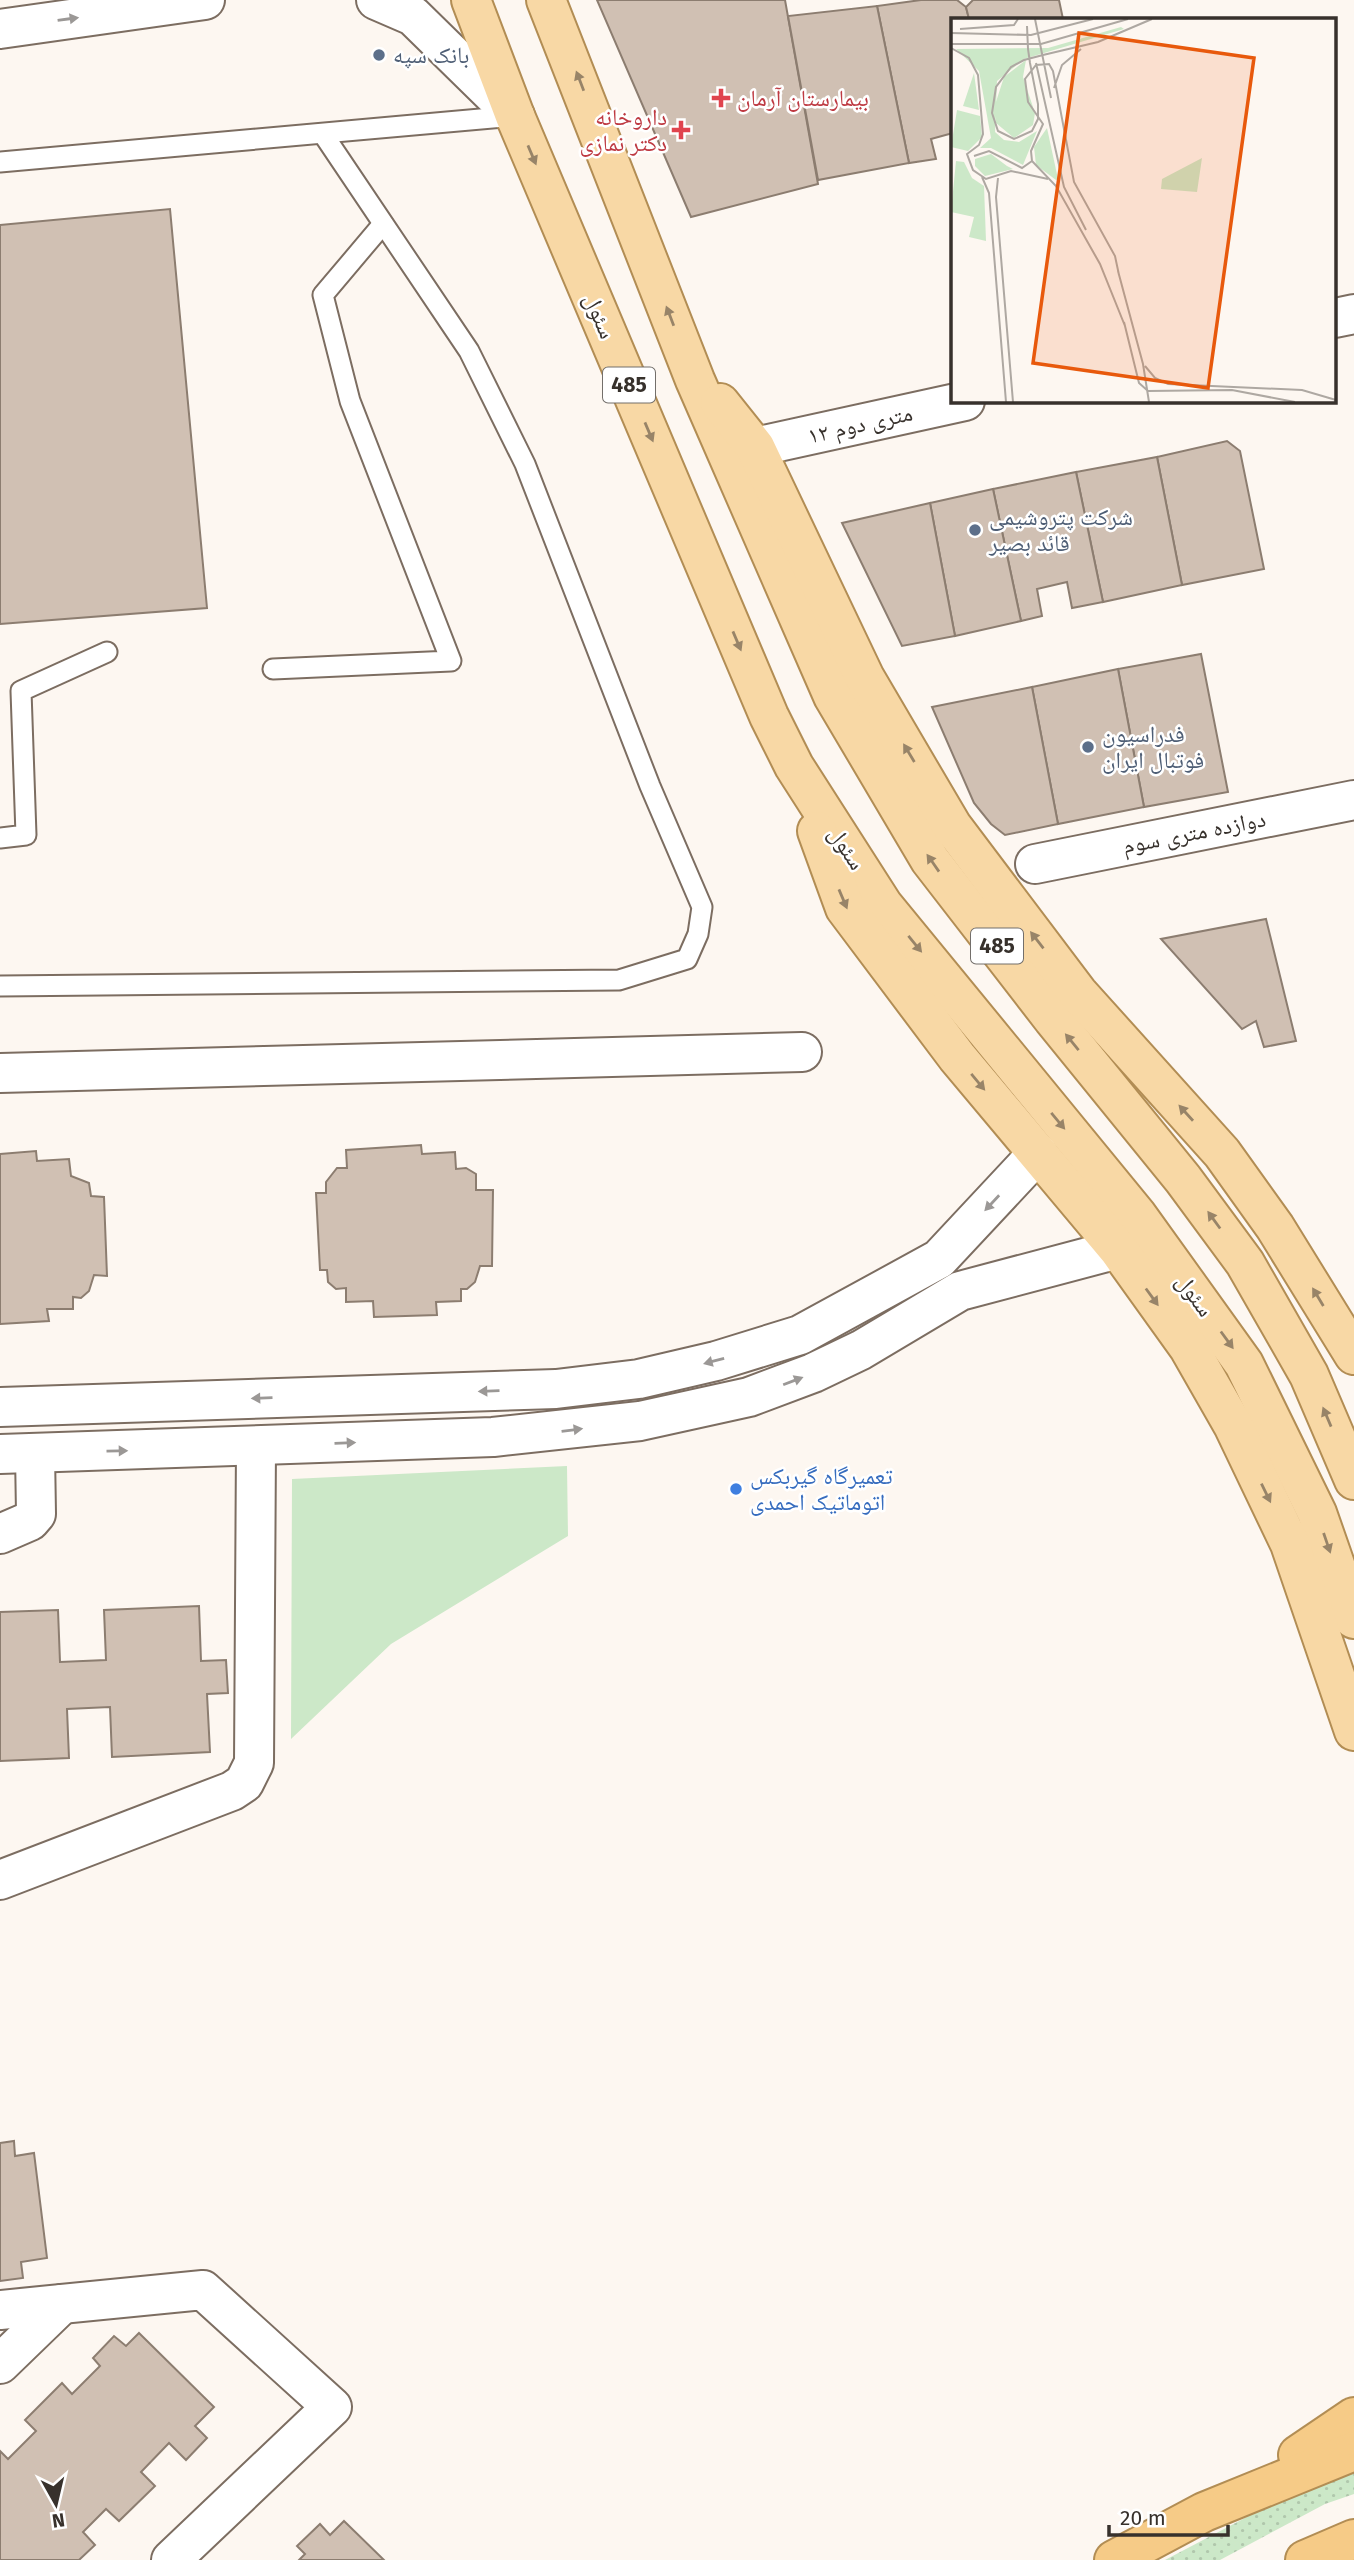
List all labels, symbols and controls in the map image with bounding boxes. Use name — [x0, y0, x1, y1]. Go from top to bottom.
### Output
one-way arrow — [57, 13, 79, 24]
inset map — [951, 18, 1336, 402]
place label: بانک سپه — [393, 41, 469, 69]
marker: بانک سپه — [371, 47, 387, 63]
one-way arrow — [574, 70, 585, 91]
place label: بیمارستان آرمان — [737, 84, 869, 112]
marker: بیمارستان آرمان — [711, 88, 731, 108]
place label: داروخانه دکتر نمازی — [580, 103, 667, 157]
marker: داروخانه دکتر نمازی — [673, 122, 689, 138]
one-way arrow — [526, 144, 537, 165]
street label: سئول — [578, 289, 622, 343]
one-way arrow — [665, 305, 676, 326]
road number: 485 — [603, 368, 655, 402]
street label: ۱۲ متری دوم — [805, 398, 916, 452]
one-way arrow — [643, 422, 654, 443]
place label: شرکت پتروشیمی قائد بصیر — [988, 503, 1133, 557]
marker: شرکت پتروشیمی قائد بصیر — [967, 522, 983, 538]
one-way arrow — [732, 631, 743, 652]
place label: فدراسیون فوتبال ایران — [1102, 720, 1204, 774]
marker: فدراسیون فوتبال ایران — [1080, 739, 1096, 755]
one-way arrow — [903, 743, 915, 762]
street label: دوازده متری سوم — [1120, 804, 1268, 862]
street label: سئول — [823, 821, 871, 875]
one-way arrow — [926, 854, 940, 872]
one-way arrow — [838, 889, 849, 910]
road number: 485 — [971, 928, 1023, 964]
one-way arrow — [1030, 932, 1045, 950]
one-way arrow — [907, 935, 922, 953]
one-way arrow — [1065, 1034, 1080, 1051]
one-way arrow — [970, 1073, 985, 1090]
one-way arrow — [1178, 1105, 1194, 1122]
one-way arrow — [1050, 1112, 1066, 1130]
one-way arrow — [984, 1194, 1000, 1211]
one-way arrow — [1207, 1211, 1221, 1229]
street label: سئول — [1170, 1268, 1220, 1322]
one-way arrow — [1145, 1287, 1159, 1306]
one-way arrow — [1312, 1287, 1324, 1306]
one-way arrow — [1220, 1331, 1234, 1349]
one-way arrow — [703, 1357, 724, 1367]
one-way arrow — [782, 1375, 803, 1386]
one-way arrow — [478, 1386, 500, 1397]
one-way arrow — [250, 1392, 272, 1404]
one-way arrow — [1321, 1407, 1333, 1427]
one-way arrow — [561, 1425, 583, 1436]
one-way arrow — [334, 1438, 356, 1449]
one-way arrow — [106, 1445, 128, 1457]
place label: تعمیرگاه گیربکس اتوماتیک احمدی — [750, 1462, 893, 1516]
marker: تعمیرگاه گیربکس اتوماتیک احمدی — [728, 1481, 744, 1497]
one-way arrow — [1260, 1483, 1271, 1503]
one-way arrow — [1322, 1533, 1333, 1554]
north arrow — [21, 2469, 91, 2539]
scale bar — [1109, 2494, 1228, 2538]
text: 20 m — [1120, 2505, 1166, 2531]
text: N — [50, 2508, 66, 2533]

